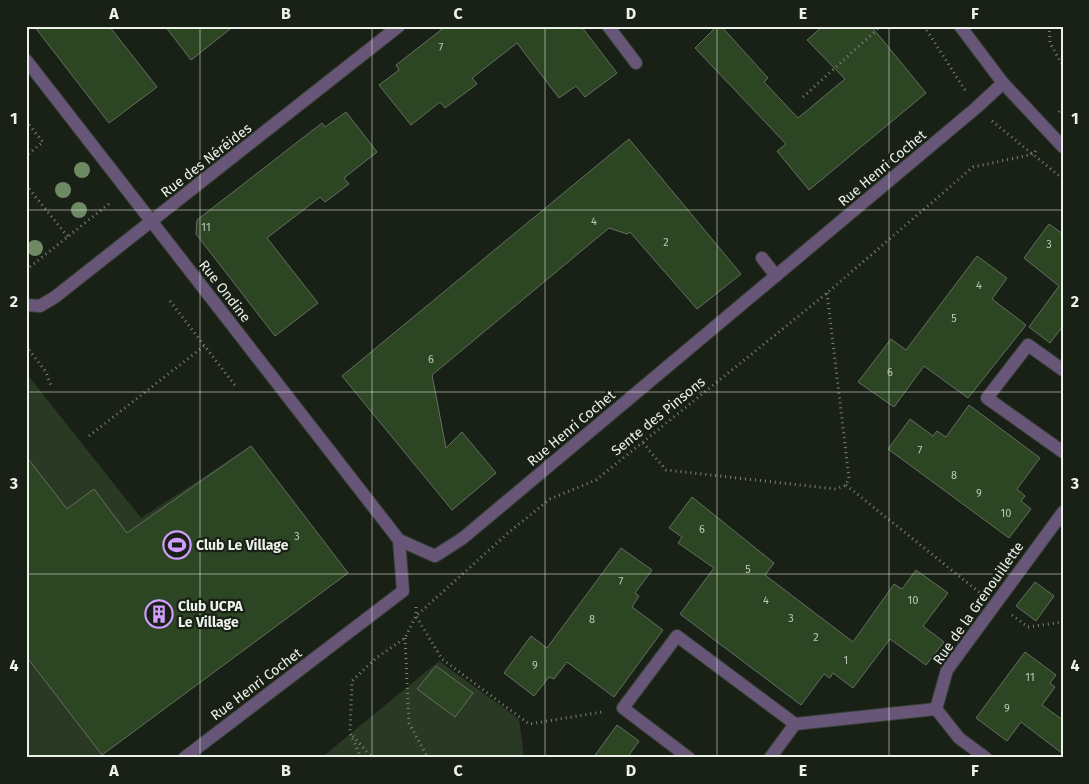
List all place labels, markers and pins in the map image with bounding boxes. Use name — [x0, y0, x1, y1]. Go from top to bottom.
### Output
sports icon: Club Le Village — [162, 530, 192, 560]
place label: Club Le Village — [196, 537, 289, 554]
place label: Club UCPA Le Village — [178, 598, 243, 631]
building icon: Club UCPA Le Village — [144, 599, 174, 629]

